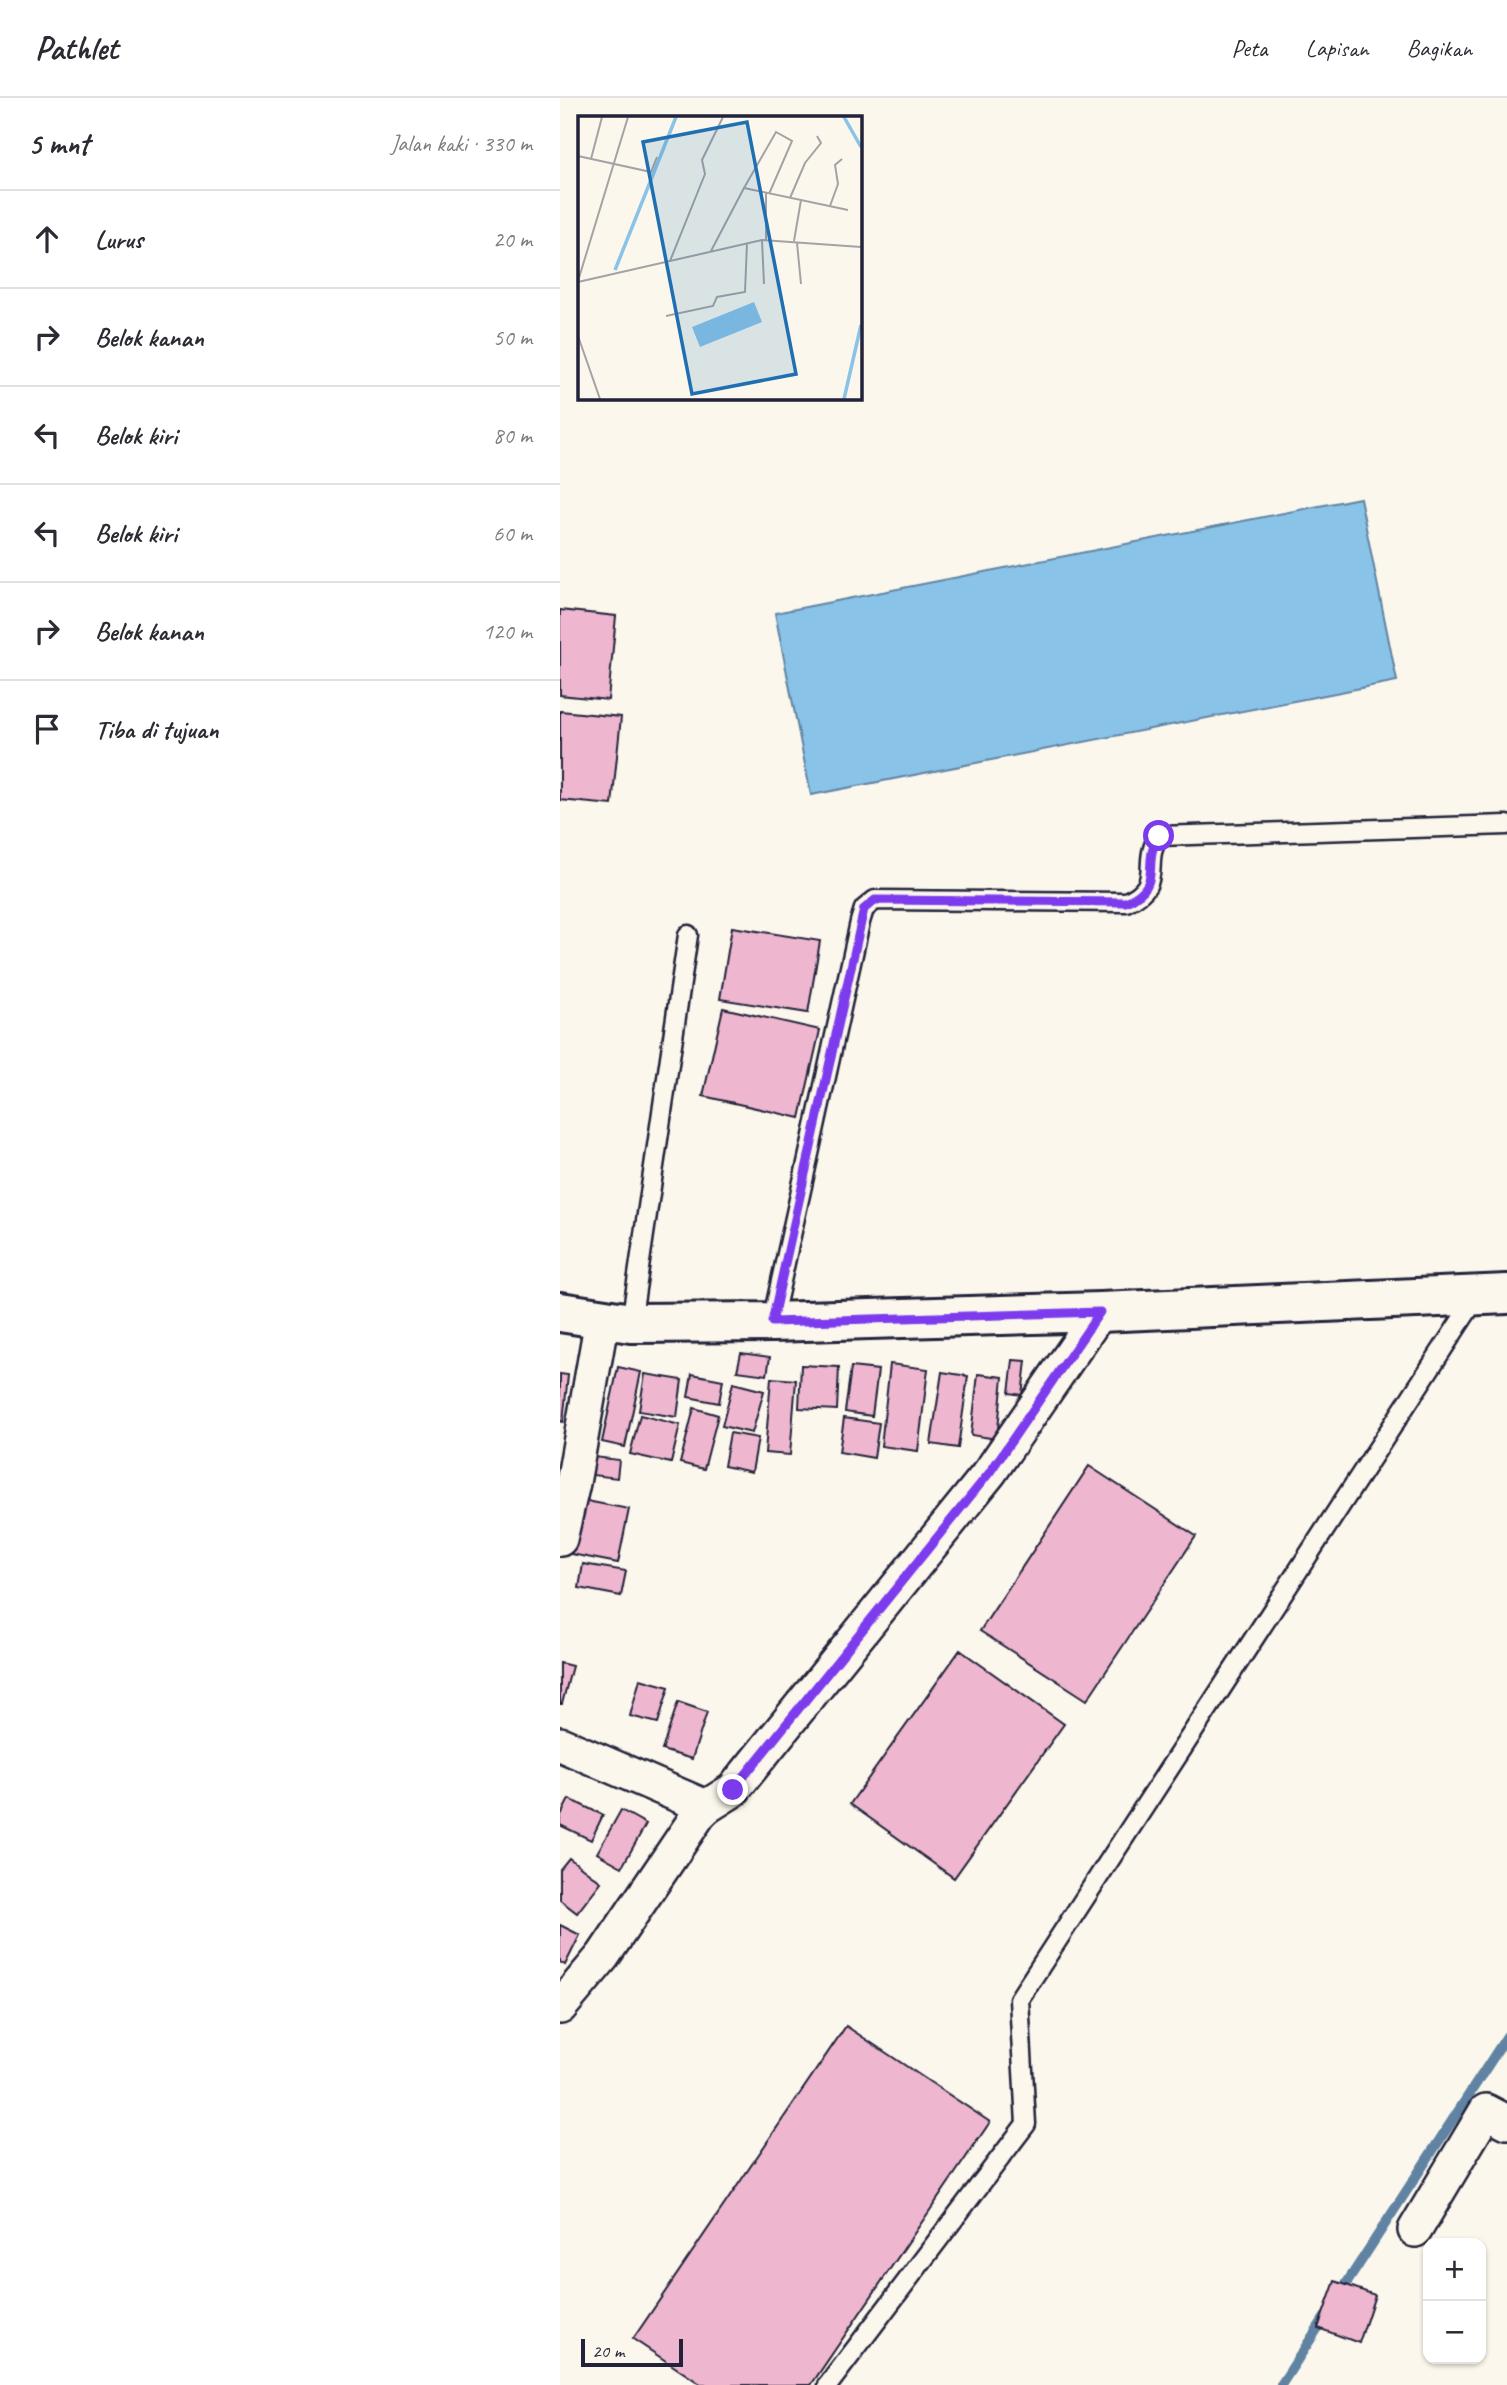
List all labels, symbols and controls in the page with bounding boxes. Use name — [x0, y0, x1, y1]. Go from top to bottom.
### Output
text: Pathlet — [35, 27, 118, 69]
text: Peta — [1231, 33, 1268, 63]
text: Lapisan — [1306, 33, 1369, 63]
text: Bagikan — [1407, 33, 1472, 63]
inset map — [578, 116, 861, 399]
text: 5 mnt — [28, 125, 89, 163]
text: Jalan kaki · 330 m — [390, 129, 532, 158]
icon: ahead — [28, 220, 66, 258]
text: Lurus — [95, 223, 143, 256]
text: 20 m — [493, 225, 532, 254]
icon: right — [28, 318, 66, 356]
text: Belok kanan — [95, 321, 204, 354]
text: 50 m — [493, 323, 532, 352]
icon: left — [28, 416, 66, 454]
text: Belok kiri — [95, 419, 177, 452]
text: 80 m — [493, 421, 532, 450]
icon: left — [28, 514, 66, 552]
text: Belok kiri — [95, 517, 177, 550]
text: 60 m — [493, 519, 532, 548]
icon: right — [28, 612, 66, 650]
text: Belok kanan — [95, 615, 204, 648]
text: 120 m — [483, 617, 532, 646]
icon: arrive — [28, 710, 66, 748]
text: Tiba di tujuan — [95, 713, 219, 746]
route start — [1143, 820, 1174, 851]
route end — [717, 1774, 748, 1805]
map controls — [1423, 2238, 1486, 2364]
button: + — [1423, 2238, 1486, 2301]
button: − — [1423, 2301, 1486, 2364]
scale bar — [581, 2336, 682, 2368]
text: 20 m — [592, 2339, 624, 2363]

